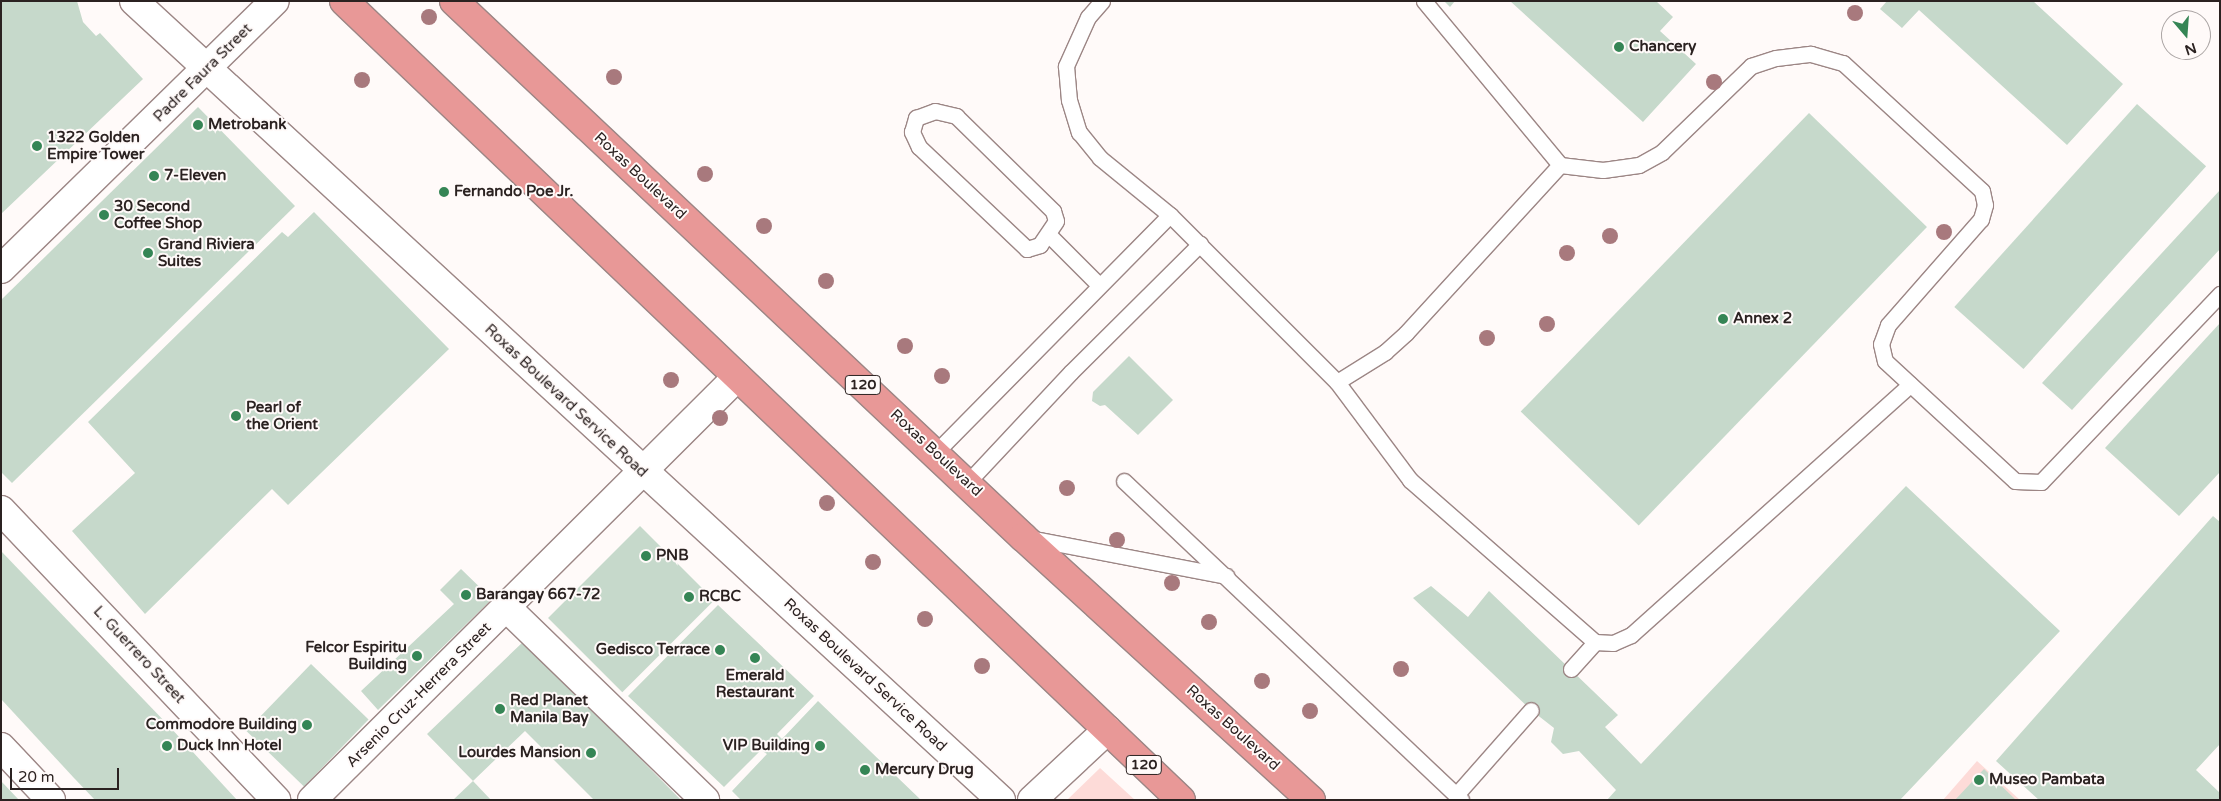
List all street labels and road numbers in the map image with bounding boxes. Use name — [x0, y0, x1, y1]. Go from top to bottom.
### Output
street label: Padre Faura Street — [150, 20, 256, 126]
street label: Roxas Boulevard — [590, 129, 690, 223]
street label: Roxas Boulevard Service Road — [481, 321, 651, 481]
road number: 120 — [844, 374, 882, 396]
street label: Roxas Boulevard — [886, 406, 986, 500]
street label: Roxas Boulevard Service Road — [780, 595, 950, 755]
street label: L. Guerrero Street — [89, 603, 189, 707]
street label: Arsenio Cruz-Herrera Street — [343, 619, 495, 771]
street label: Roxas Boulevard — [1183, 681, 1283, 775]
road number: 120 — [1125, 754, 1163, 776]

